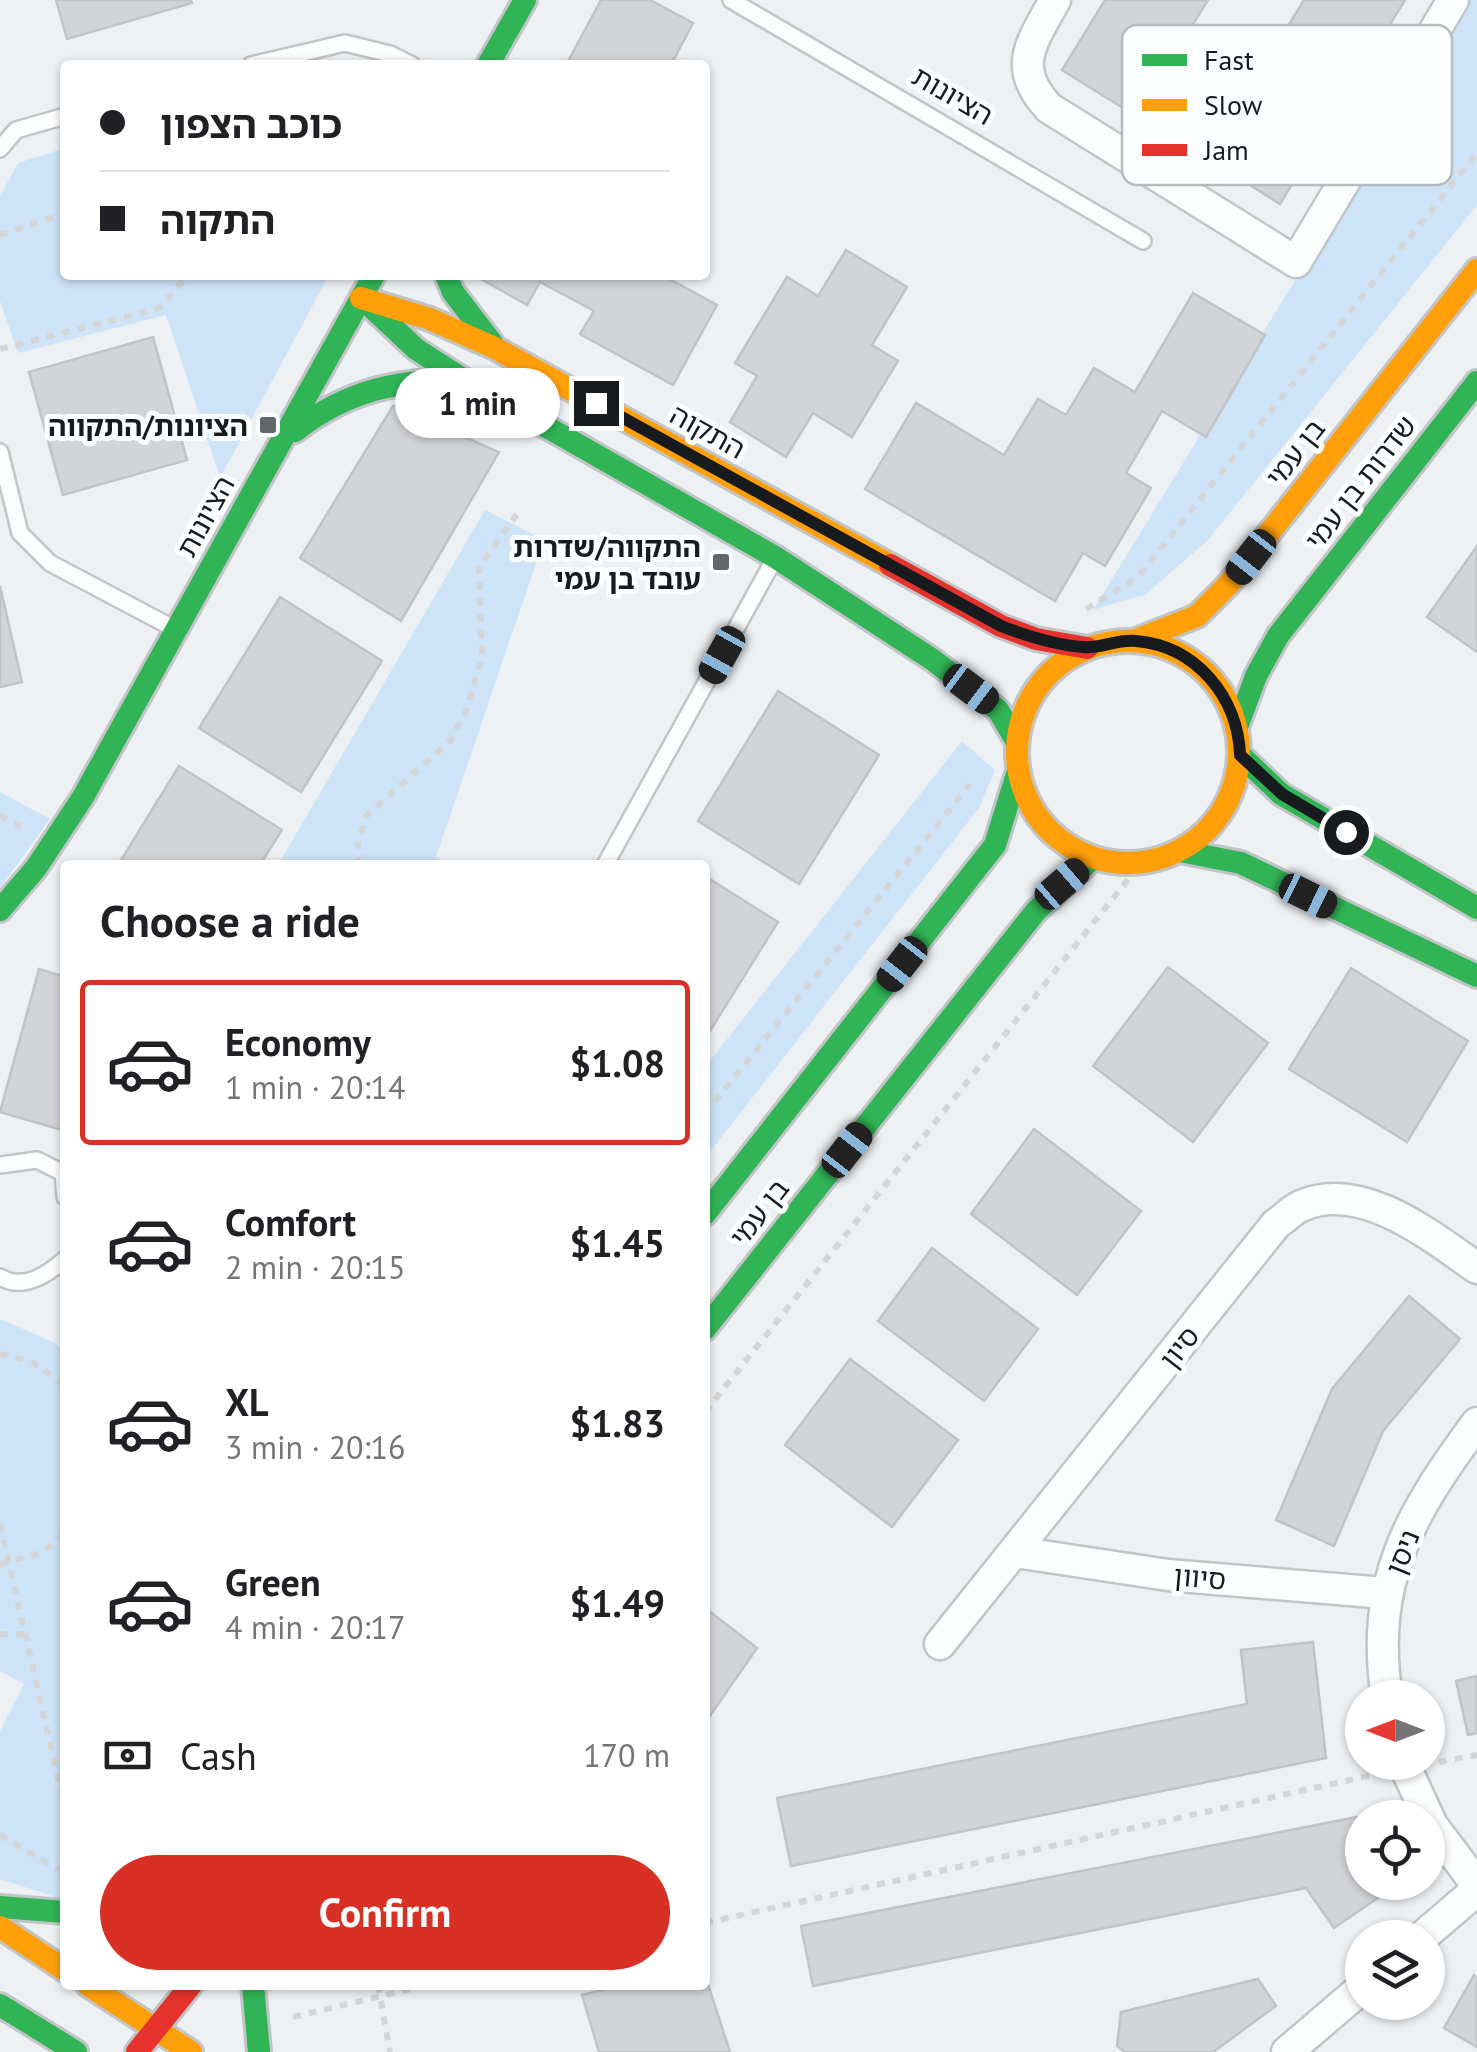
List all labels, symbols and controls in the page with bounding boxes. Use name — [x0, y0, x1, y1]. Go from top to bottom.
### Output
legend — [1122, 25, 1452, 185]
text: Fast — [1204, 41, 1254, 78]
street label: הציונות — [906, 57, 1000, 133]
text: Slow — [1204, 86, 1263, 123]
text: כוכב הצפון — [160, 99, 342, 148]
text: Jam — [1203, 131, 1249, 168]
text: התקוה — [160, 195, 275, 244]
callout: 1 min — [396, 368, 561, 438]
route end — [574, 381, 619, 426]
text: 1 min — [438, 382, 517, 424]
street label: התקוה — [664, 395, 752, 467]
place label: הציונות/התקווה — [48, 407, 248, 444]
street label: שדרות בן עמי — [1296, 407, 1424, 557]
street label: בן עמי — [1257, 411, 1333, 493]
marker: הציונות/התקווה — [257, 414, 279, 436]
street label: הציונות — [168, 469, 242, 563]
car — [1221, 524, 1281, 590]
place label: התקווה/שדרות עובד בן עמי — [513, 528, 701, 597]
marker: התקווה/שדרות עובד בן עמי — [710, 551, 732, 573]
car — [694, 621, 750, 689]
car — [938, 659, 1004, 719]
route start — [1324, 810, 1369, 855]
car — [1030, 853, 1094, 915]
car — [1274, 869, 1342, 923]
text: Choose a ride — [100, 891, 360, 949]
car — [872, 931, 932, 997]
text: Economy — [225, 1017, 371, 1066]
icon: car — [105, 1018, 195, 1108]
text: $1.08 — [569, 1038, 665, 1087]
text: 1 min · 20:14 — [225, 1066, 405, 1108]
car — [817, 1117, 877, 1183]
street label: בן עמי — [721, 1171, 797, 1253]
text: Comfort — [225, 1197, 356, 1246]
icon: car — [105, 1198, 195, 1288]
text: $1.45 — [569, 1218, 665, 1267]
text: 2 min · 20:15 — [225, 1246, 405, 1288]
street label: סיון — [1151, 1318, 1207, 1376]
text: XL — [225, 1377, 269, 1426]
icon: car — [105, 1378, 195, 1468]
text: $1.83 — [569, 1398, 665, 1447]
text: 3 min · 20:16 — [225, 1426, 405, 1468]
street label: ניסן — [1376, 1524, 1428, 1580]
street label: סיוון — [1172, 1556, 1228, 1598]
text: Green — [225, 1557, 321, 1606]
icon: car — [105, 1558, 195, 1648]
text: $1.49 — [569, 1578, 665, 1627]
text: 4 min · 20:17 — [225, 1606, 405, 1648]
north arrow — [1345, 1680, 1445, 1780]
map controls — [1345, 1680, 1445, 2020]
icon: cash — [100, 1728, 155, 1783]
text: Cash — [180, 1731, 257, 1780]
text: 170 m — [583, 1734, 670, 1776]
button: locate — [1345, 1800, 1445, 1900]
button: Confirm — [100, 1855, 670, 1970]
button: layers — [1345, 1920, 1445, 2020]

